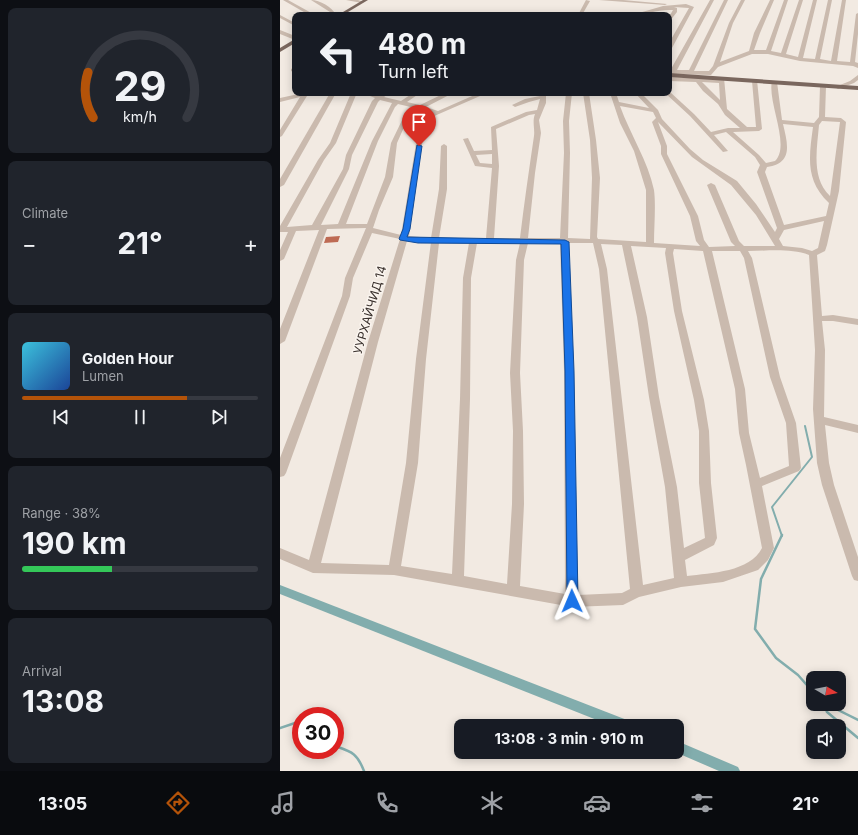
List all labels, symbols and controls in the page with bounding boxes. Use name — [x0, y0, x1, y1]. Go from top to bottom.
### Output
text: 480 m — [378, 27, 466, 61]
icon: left — [312, 28, 364, 80]
text: 29 — [113, 61, 167, 111]
text: Turn left — [378, 61, 448, 82]
pin — [402, 105, 436, 146]
text: km/h — [123, 108, 157, 125]
icon: arrive — [408, 111, 430, 133]
text: Climate — [22, 205, 68, 221]
text: 21° — [117, 225, 163, 261]
text: − — [22, 231, 37, 257]
text: + — [243, 231, 258, 257]
street label: УУРХАЙЧИД 14 — [350, 264, 389, 356]
text: Golden Hour — [82, 349, 174, 368]
text: Lumen — [82, 368, 124, 384]
icon: previous — [50, 406, 72, 428]
icon: pause — [129, 406, 151, 428]
icon: next — [208, 406, 230, 428]
text: Range · 38% — [22, 505, 101, 521]
text: 190 km — [22, 525, 127, 561]
position arrow — [551, 580, 593, 622]
text: Arrival — [22, 663, 62, 679]
north arrow — [806, 671, 846, 711]
map controls — [806, 671, 846, 759]
text: 13:08 — [22, 683, 104, 719]
speed limit sign: 30 — [292, 707, 344, 759]
button: sound — [806, 719, 846, 759]
text: 13:08 · 3 min · 910 m — [494, 729, 644, 748]
icon: directions — [164, 789, 192, 817]
icon: music — [269, 789, 297, 817]
icon: phone — [373, 789, 401, 817]
icon: climate — [478, 789, 506, 817]
icon: car — [583, 789, 611, 817]
icon: filters — [688, 789, 716, 817]
text: 13:05 — [38, 793, 87, 814]
text: 21° — [792, 793, 820, 814]

